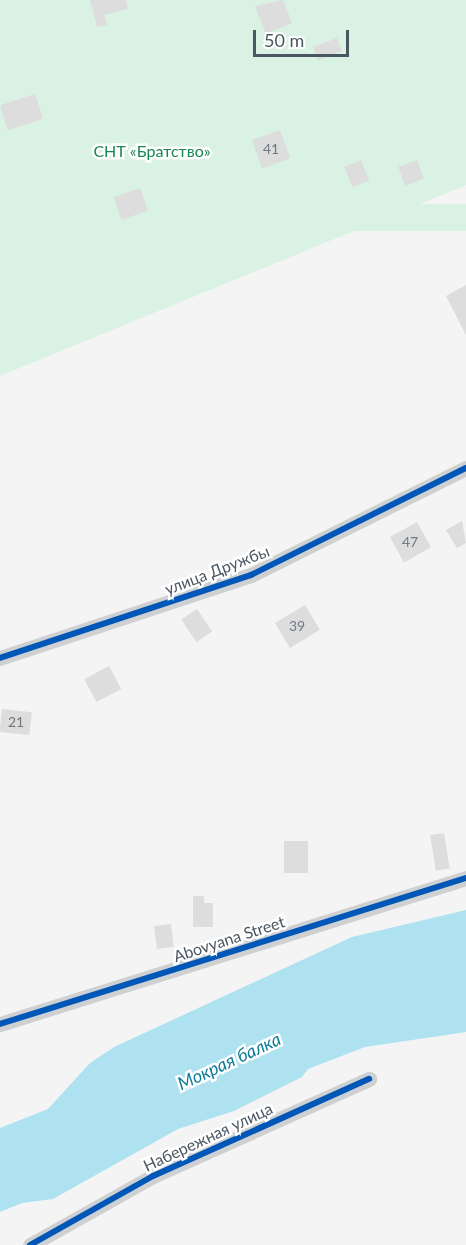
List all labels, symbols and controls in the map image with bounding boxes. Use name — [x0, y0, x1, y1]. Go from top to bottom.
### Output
scale bar — [256, 18, 352, 56]
text: 50 m — [264, 29, 304, 51]
park label: СНТ «Братство» — [93, 141, 211, 161]
house number: 41 — [263, 141, 279, 157]
house number: 47 — [402, 534, 418, 550]
street label: улица Дружбы — [162, 541, 272, 599]
house number: 39 — [289, 618, 305, 634]
house number: 21 — [8, 714, 24, 730]
street label: Abovyana Street — [171, 912, 287, 966]
water label: Мокрая балка — [174, 1028, 284, 1094]
street label: Набережная улица — [140, 1099, 276, 1175]

